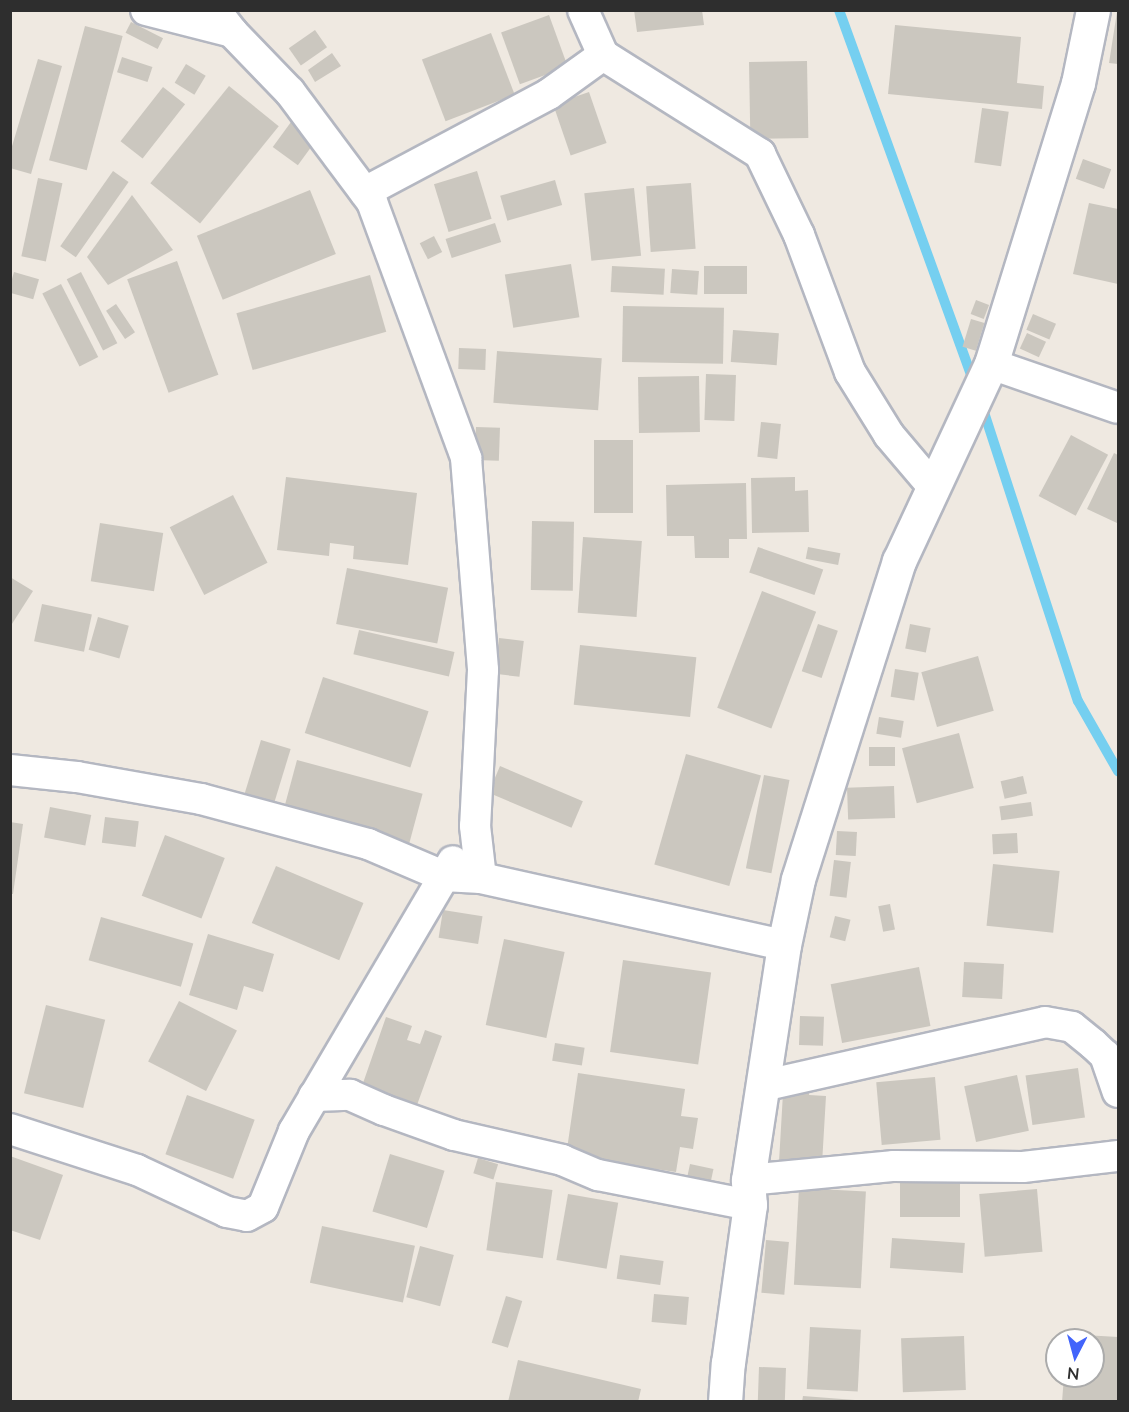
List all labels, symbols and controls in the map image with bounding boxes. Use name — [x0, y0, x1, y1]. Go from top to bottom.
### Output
north arrow — [1045, 1328, 1105, 1388]
text: N — [1066, 1364, 1080, 1385]

